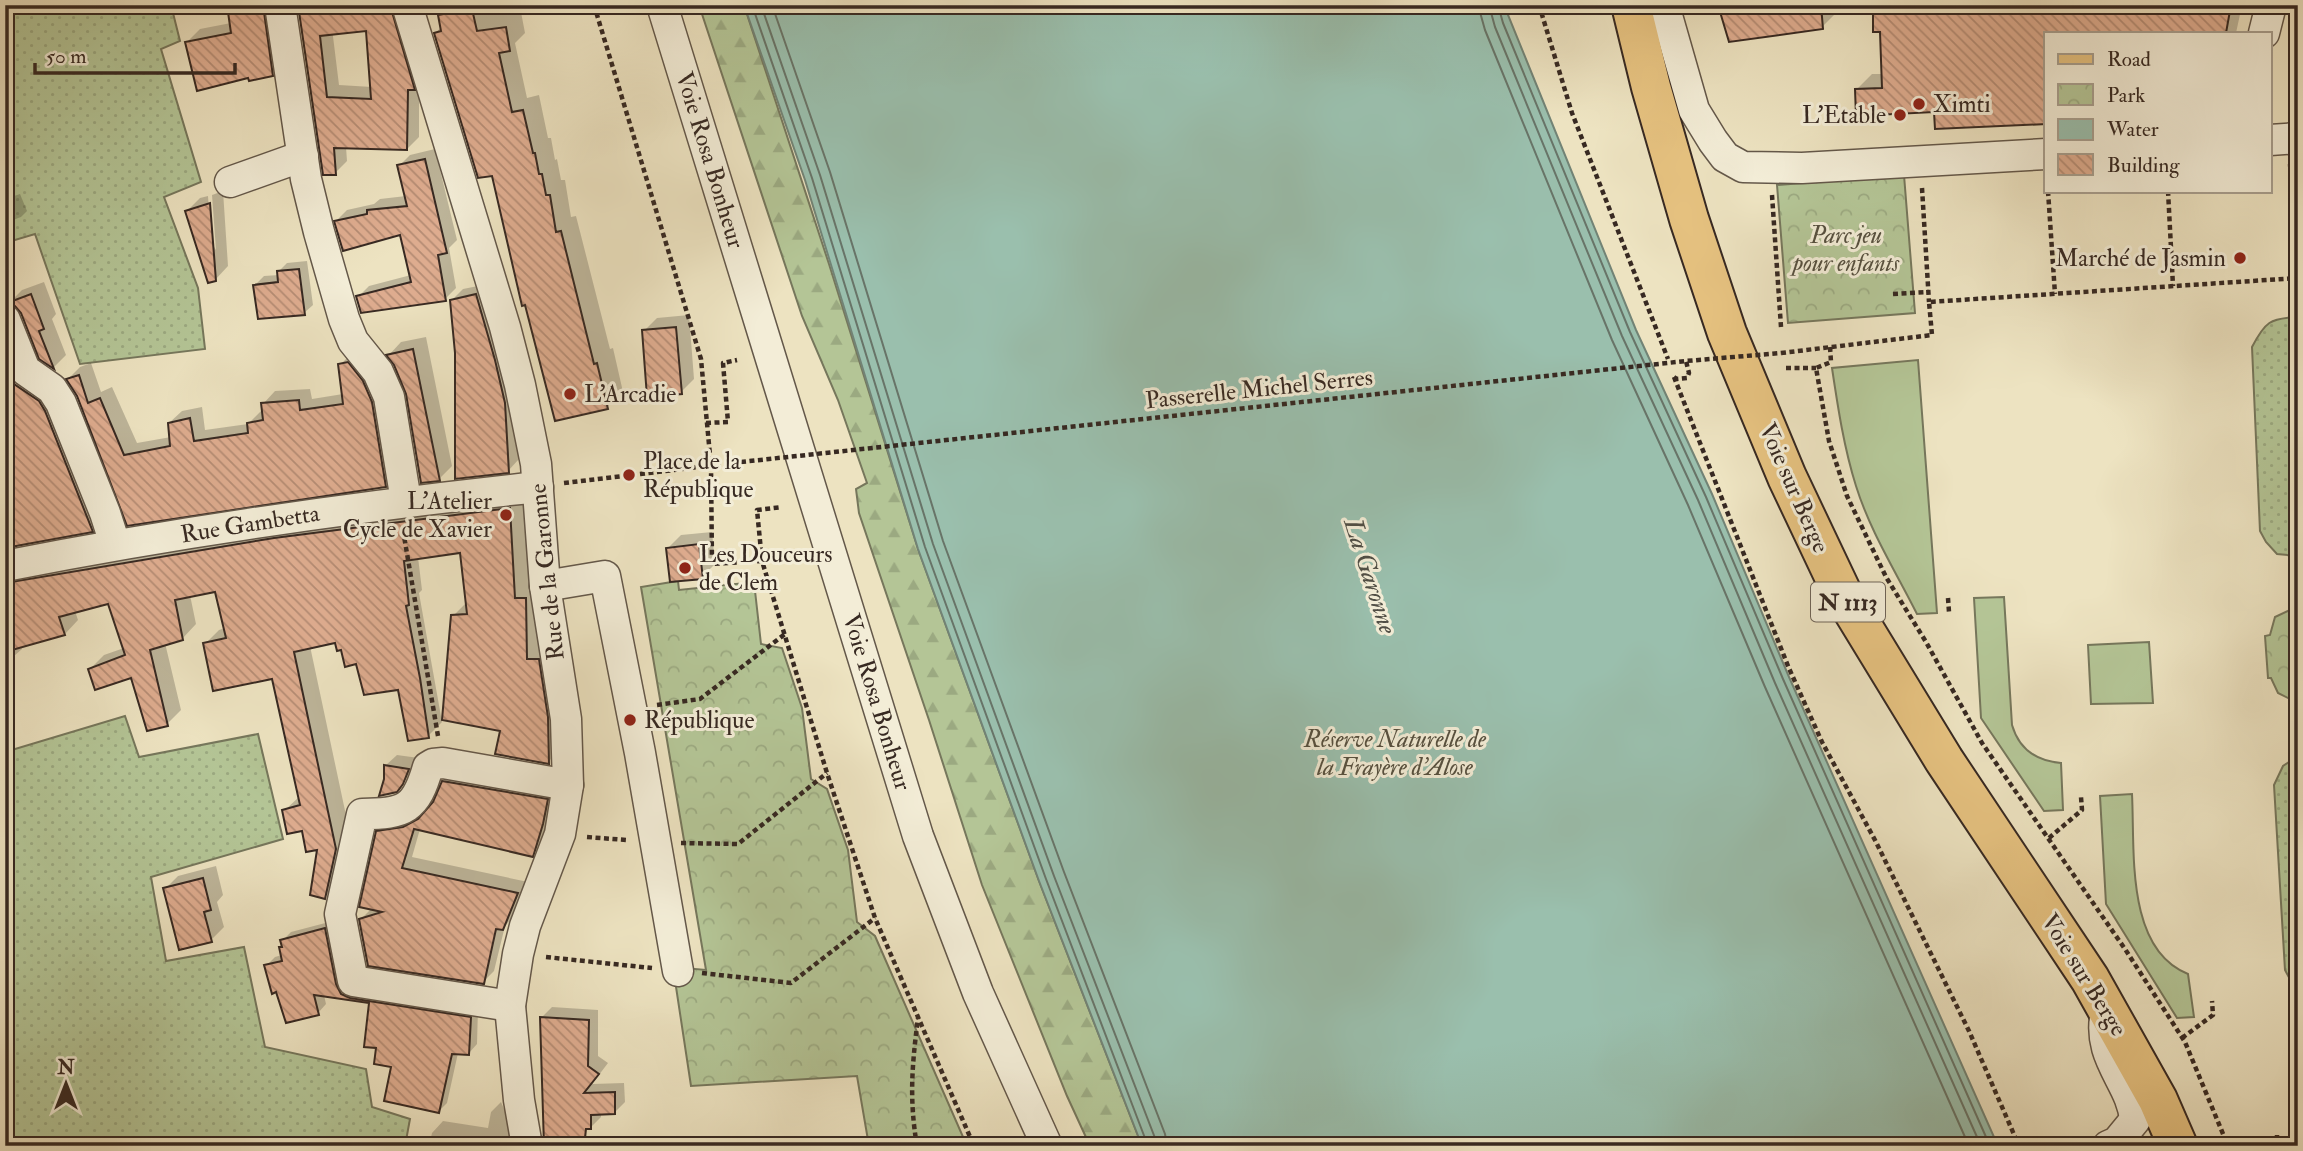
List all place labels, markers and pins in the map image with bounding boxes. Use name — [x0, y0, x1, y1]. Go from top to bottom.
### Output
place label: Ximti — [1933, 89, 1991, 120]
marker: Ximti — [1911, 96, 1927, 112]
place label: L'Etable — [1802, 100, 1886, 131]
marker: L'Etable — [1892, 107, 1908, 123]
place label: Marché de Jasmin — [2055, 243, 2226, 274]
marker: Marché de Jasmin — [2232, 250, 2248, 266]
place label: L'Arcadie — [584, 379, 676, 410]
marker: L'Arcadie — [562, 386, 578, 402]
place label: Place de la République — [643, 446, 753, 505]
marker: Place de la République — [621, 467, 637, 483]
place label: L'Atelier Cycle de Xavier — [343, 486, 492, 545]
marker: L'Atelier Cycle de Xavier — [498, 507, 514, 523]
place label: Les Douceurs de Clem — [699, 539, 833, 598]
marker: Les Douceurs de Clem — [677, 560, 693, 576]
place label: République — [644, 705, 754, 736]
marker: République — [622, 712, 638, 728]

